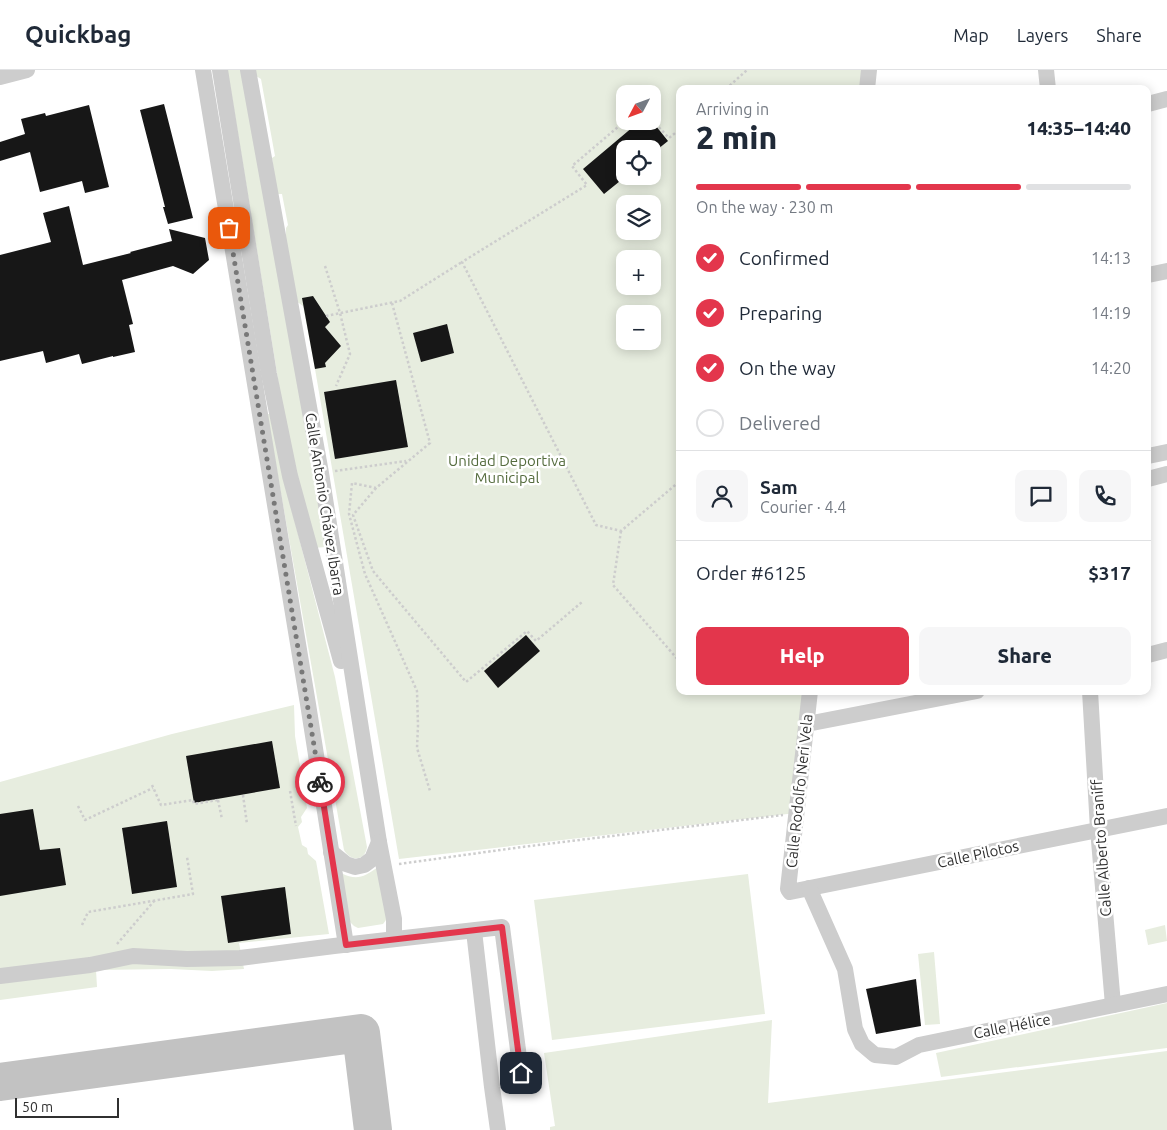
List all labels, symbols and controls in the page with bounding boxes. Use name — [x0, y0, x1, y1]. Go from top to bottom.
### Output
text: Quickbag — [25, 21, 131, 48]
text: Map — [953, 25, 989, 45]
text: Layers — [1017, 25, 1068, 45]
text: Share — [1096, 25, 1142, 45]
north arrow — [616, 85, 661, 130]
map controls — [616, 85, 661, 350]
text: Arriving in — [696, 100, 769, 118]
text: 14:35–14:40 — [1026, 117, 1131, 139]
text: 2 min — [696, 119, 777, 155]
button: locate — [616, 140, 661, 185]
button: layers — [616, 195, 661, 240]
text: On the way · 230 m — [696, 198, 833, 216]
pin — [208, 207, 250, 249]
icon: bag — [215, 214, 243, 242]
icon: check — [696, 244, 724, 272]
text: Confirmed — [739, 247, 830, 269]
text: 14:13 — [1091, 249, 1131, 267]
button: + — [616, 250, 661, 295]
icon: check — [696, 299, 724, 327]
text: Preparing — [739, 302, 823, 324]
text: 14:19 — [1091, 304, 1131, 322]
button: − — [616, 305, 661, 350]
icon: check — [696, 354, 724, 382]
text: On the way — [739, 357, 836, 379]
text: 14:20 — [1091, 359, 1131, 377]
street label: Calle Antonio Chávez Ibarra — [302, 411, 348, 597]
text: Delivered — [739, 412, 821, 434]
park label: Unidad Deportiva Municipal — [448, 452, 566, 486]
button: person — [696, 470, 748, 522]
button: chat — [1015, 470, 1067, 522]
button: phone — [1079, 470, 1131, 522]
text: Sam — [760, 476, 798, 498]
text: Courier · 4.4 — [760, 498, 846, 516]
text: Order #6125 — [696, 562, 806, 584]
text: $317 — [1088, 562, 1131, 584]
button: Help — [696, 627, 909, 685]
button: Share — [919, 627, 1131, 685]
street label: Calle Rodolfo Neri Vela — [782, 713, 816, 869]
courier — [295, 757, 345, 807]
icon: bike — [306, 768, 334, 796]
street label: Calle Alberto Braniff — [1088, 778, 1114, 917]
street label: Calle Pilotos — [936, 837, 1020, 871]
street label: Calle Hélice — [972, 1010, 1052, 1042]
pin — [500, 1052, 542, 1094]
icon: home — [507, 1059, 535, 1087]
scale bar — [15, 1095, 119, 1118]
text: 50 m — [22, 1099, 53, 1115]

